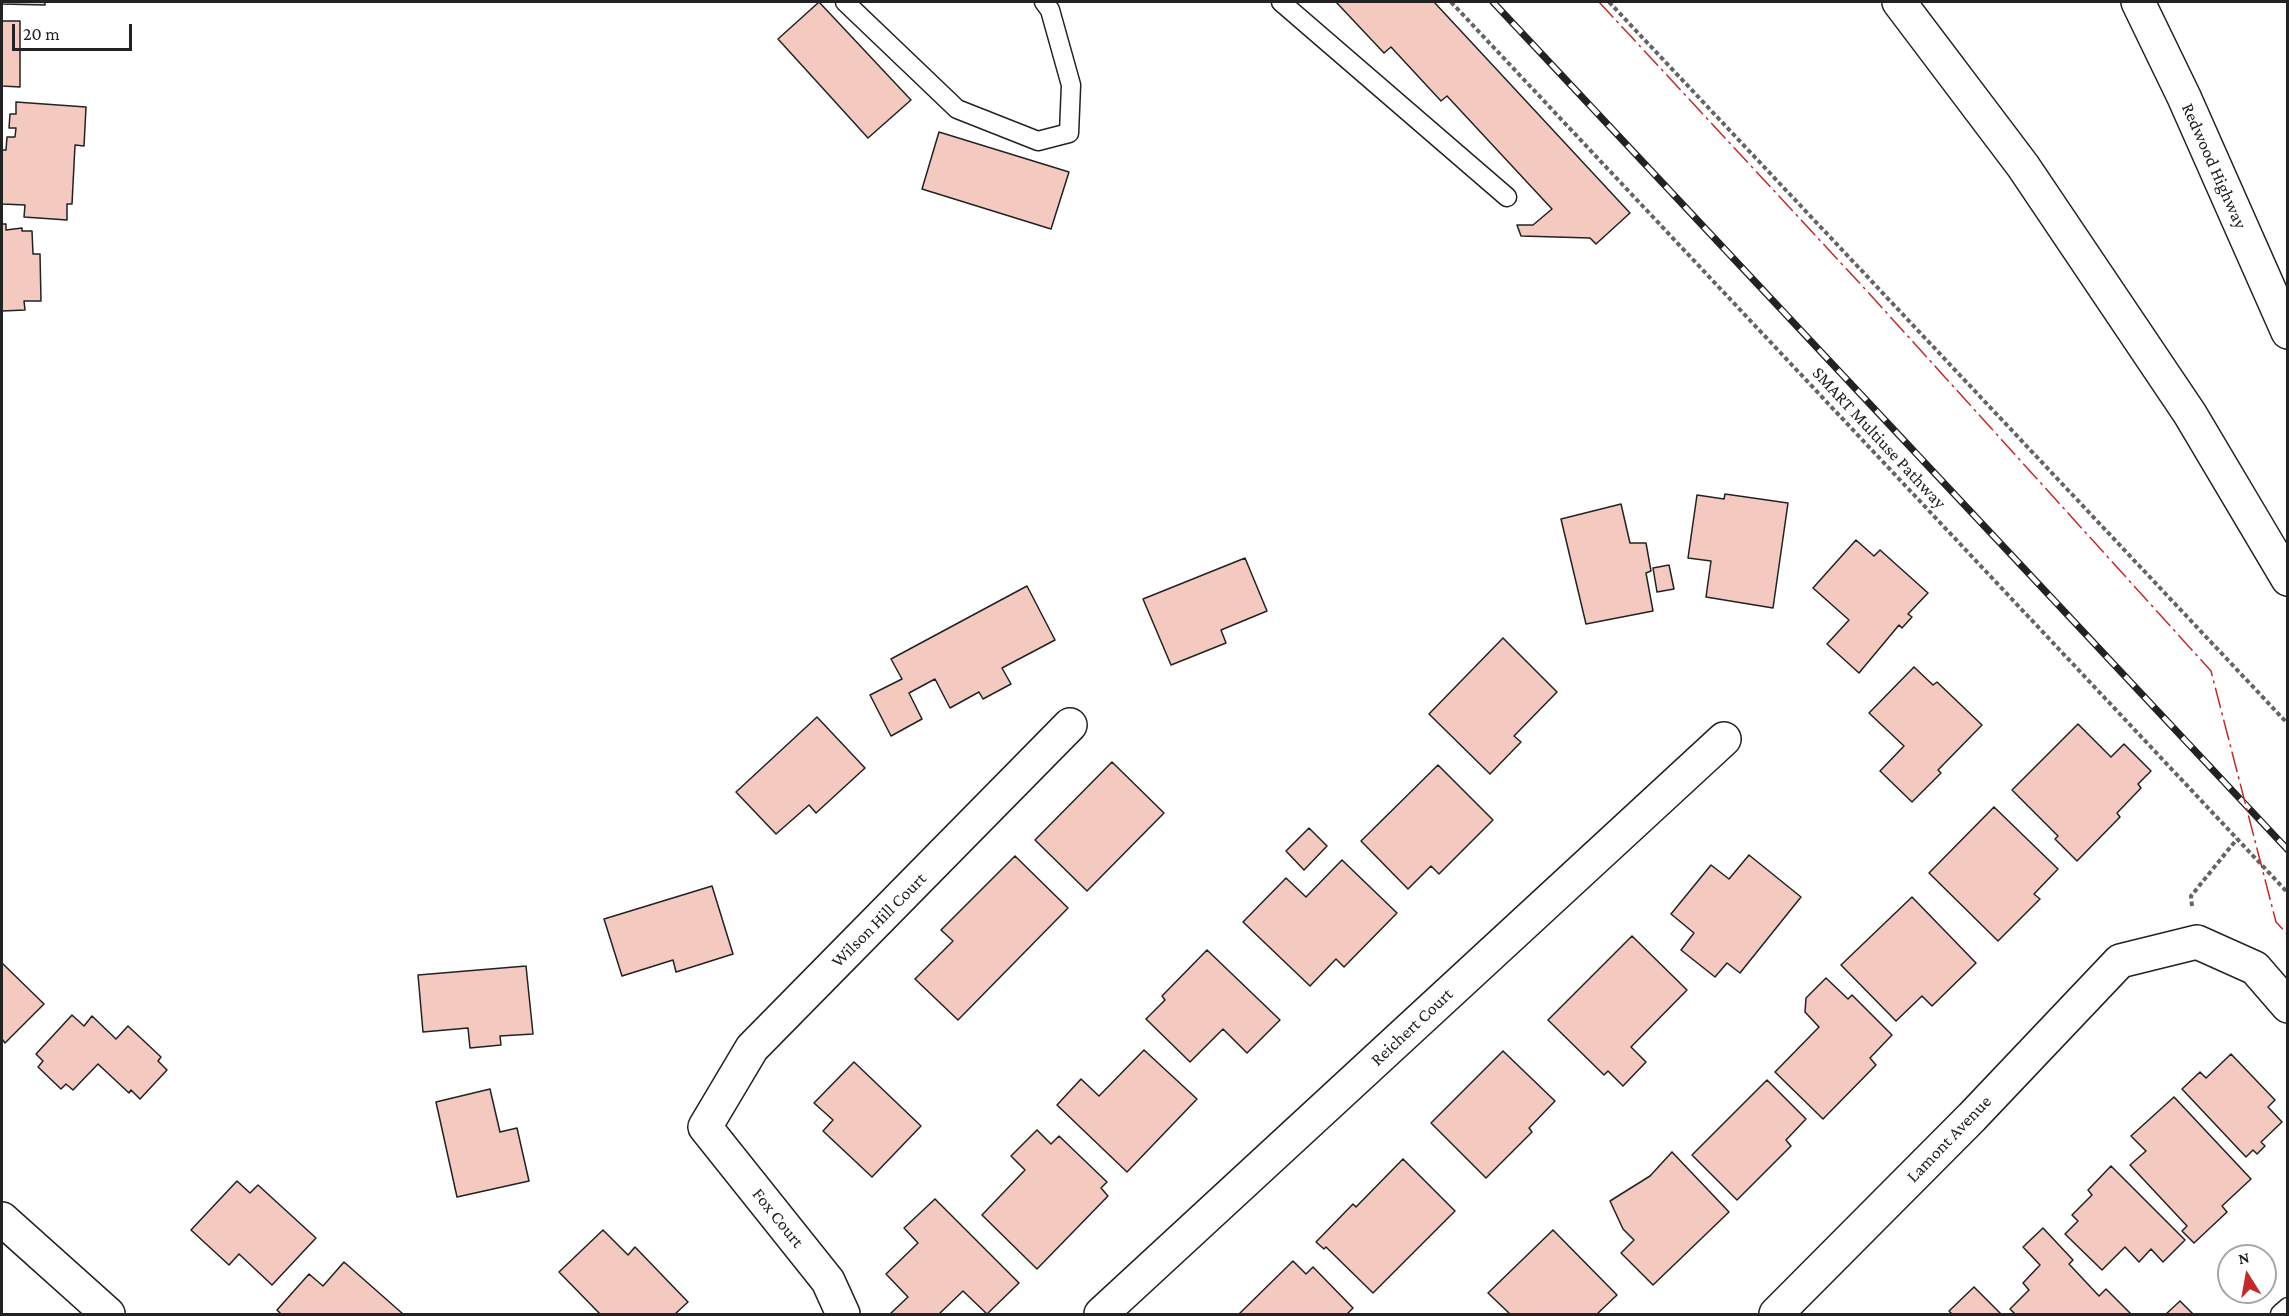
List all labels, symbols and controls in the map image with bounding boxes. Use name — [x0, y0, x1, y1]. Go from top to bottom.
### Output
scale bar — [15, 12, 135, 50]
text: 20 m — [23, 24, 60, 44]
street label: Redwood Highway — [2177, 100, 2251, 232]
street label: SMART Multiuse Pathway — [1808, 362, 1950, 514]
street label: Wilson Hill Court — [827, 868, 931, 972]
street label: Reichert Court — [1366, 983, 1458, 1071]
street label: Lamont Avenue — [1902, 1091, 1996, 1187]
street label: Fox Court — [747, 1184, 809, 1252]
north arrow — [2217, 1244, 2277, 1304]
text: N — [2237, 1248, 2251, 1267]

